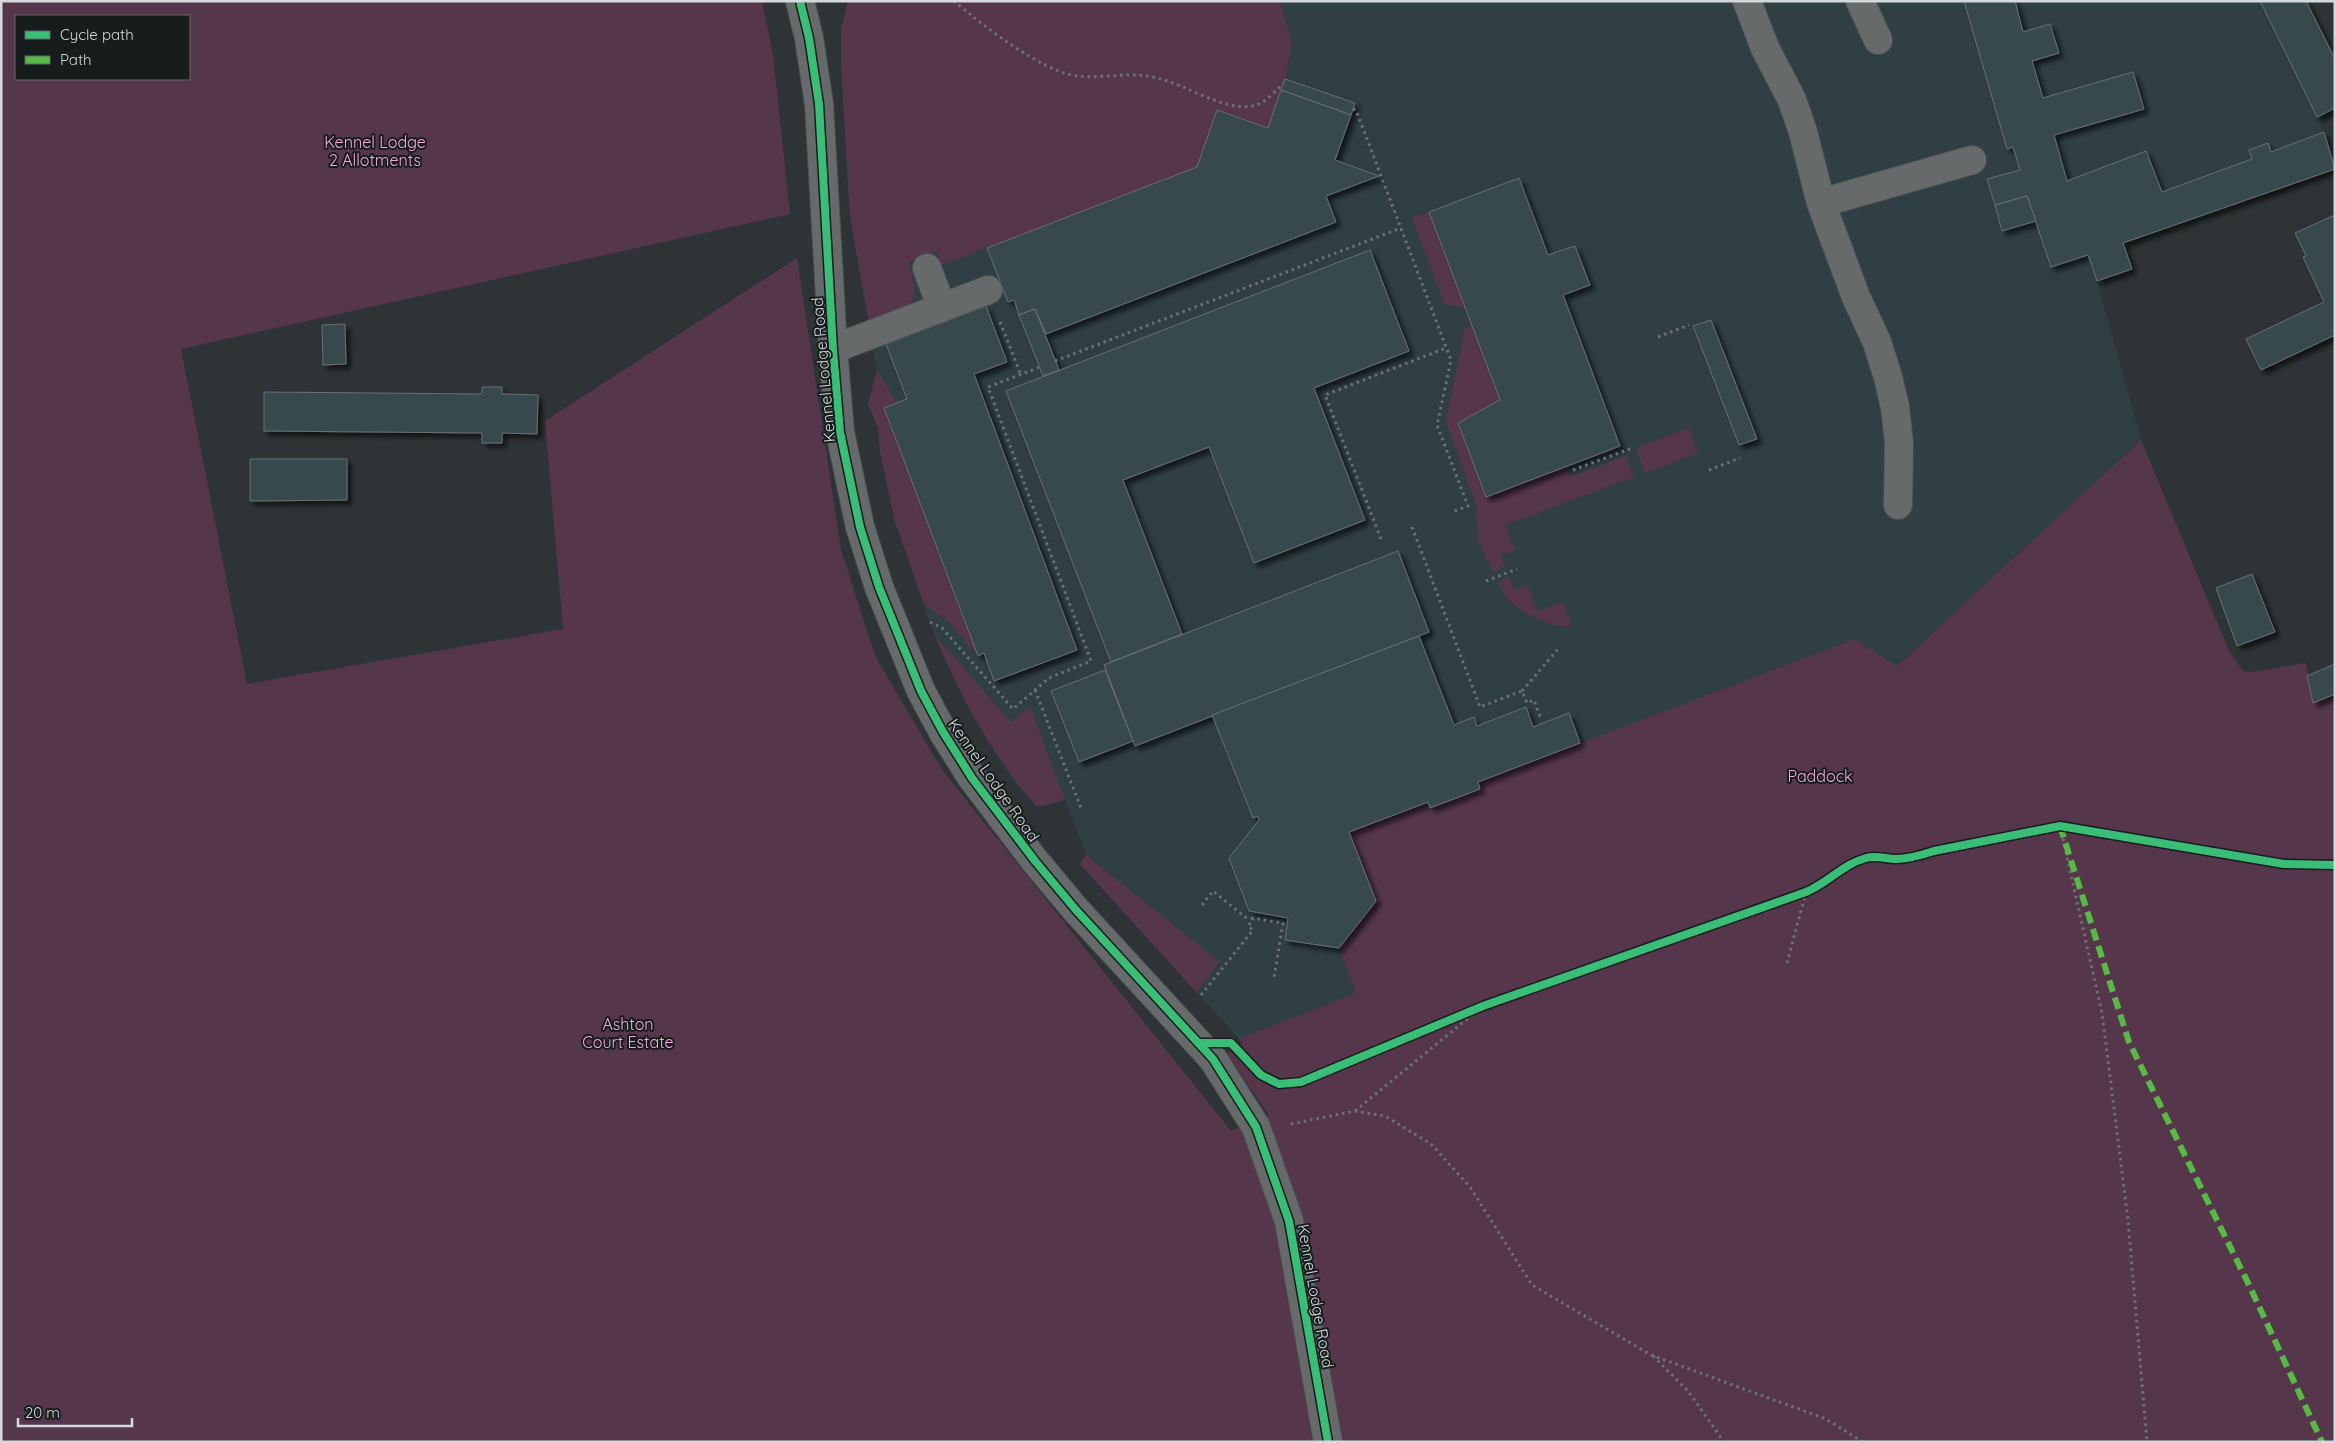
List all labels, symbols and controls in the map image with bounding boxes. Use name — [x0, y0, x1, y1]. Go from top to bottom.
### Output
legend — [15, 15, 190, 80]
text: Cycle path — [60, 25, 134, 44]
text: Path — [60, 50, 92, 69]
park label: Kennel Lodge 2 Allotments — [324, 132, 426, 170]
street label: Kennel Lodge Road — [807, 297, 839, 443]
street label: Kennel Lodge Road — [944, 715, 1044, 845]
park label: Paddock — [1787, 766, 1853, 786]
park label: Ashton Court Estate — [582, 1014, 674, 1052]
street label: Kennel Lodge Road — [1293, 1223, 1339, 1369]
scale bar — [18, 1396, 131, 1428]
text: 20 m — [25, 1403, 60, 1422]

